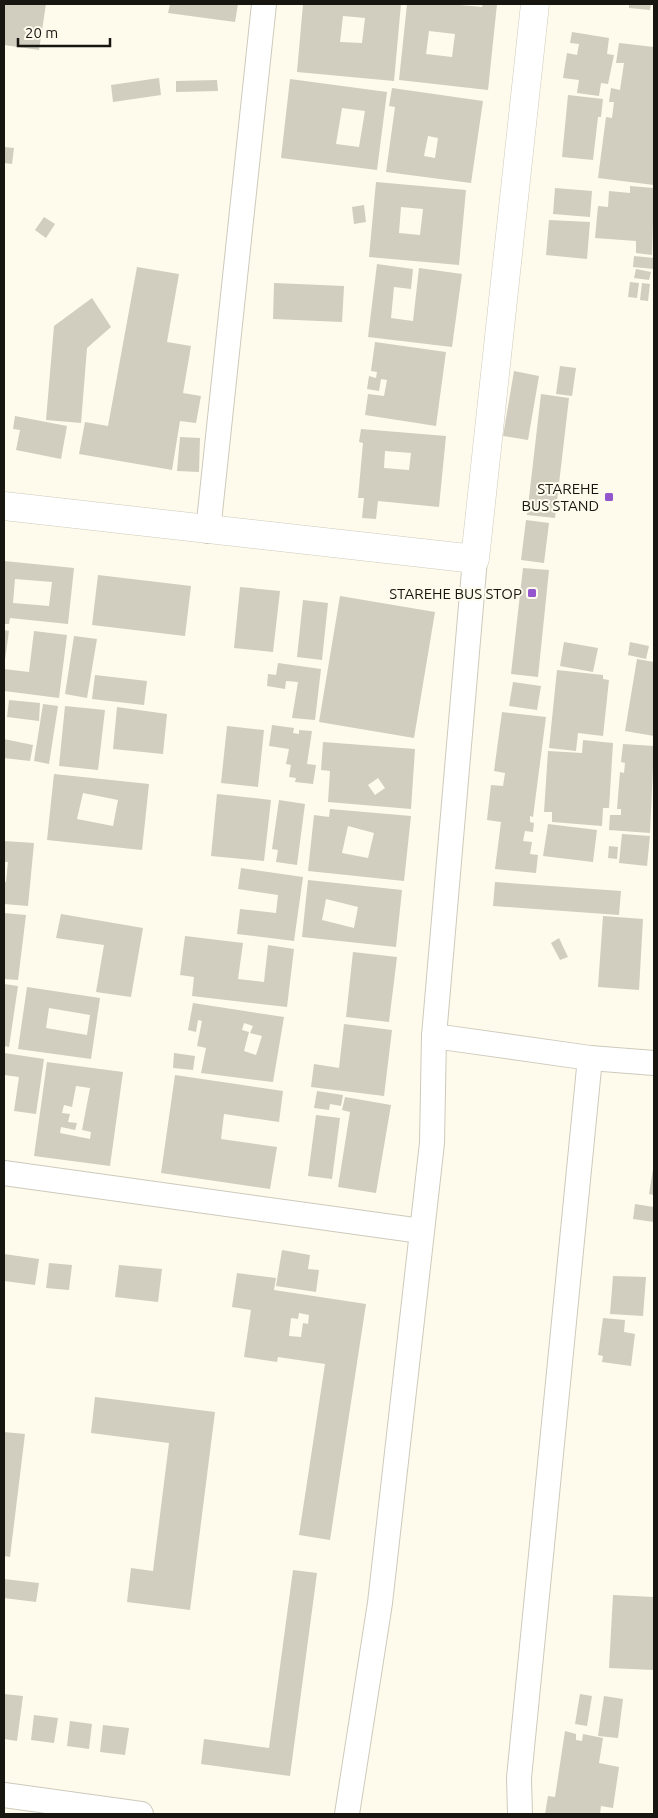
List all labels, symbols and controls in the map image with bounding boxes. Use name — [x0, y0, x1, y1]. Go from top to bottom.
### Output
scale bar — [18, 15, 110, 47]
text: 20 m — [25, 24, 58, 41]
place label: STAREHE BUS STAND — [522, 480, 599, 514]
marker: STAREHE BUS STAND — [603, 491, 615, 503]
place label: STAREHE BUS STOP — [389, 585, 522, 602]
marker: STAREHE BUS STOP — [526, 587, 538, 599]

